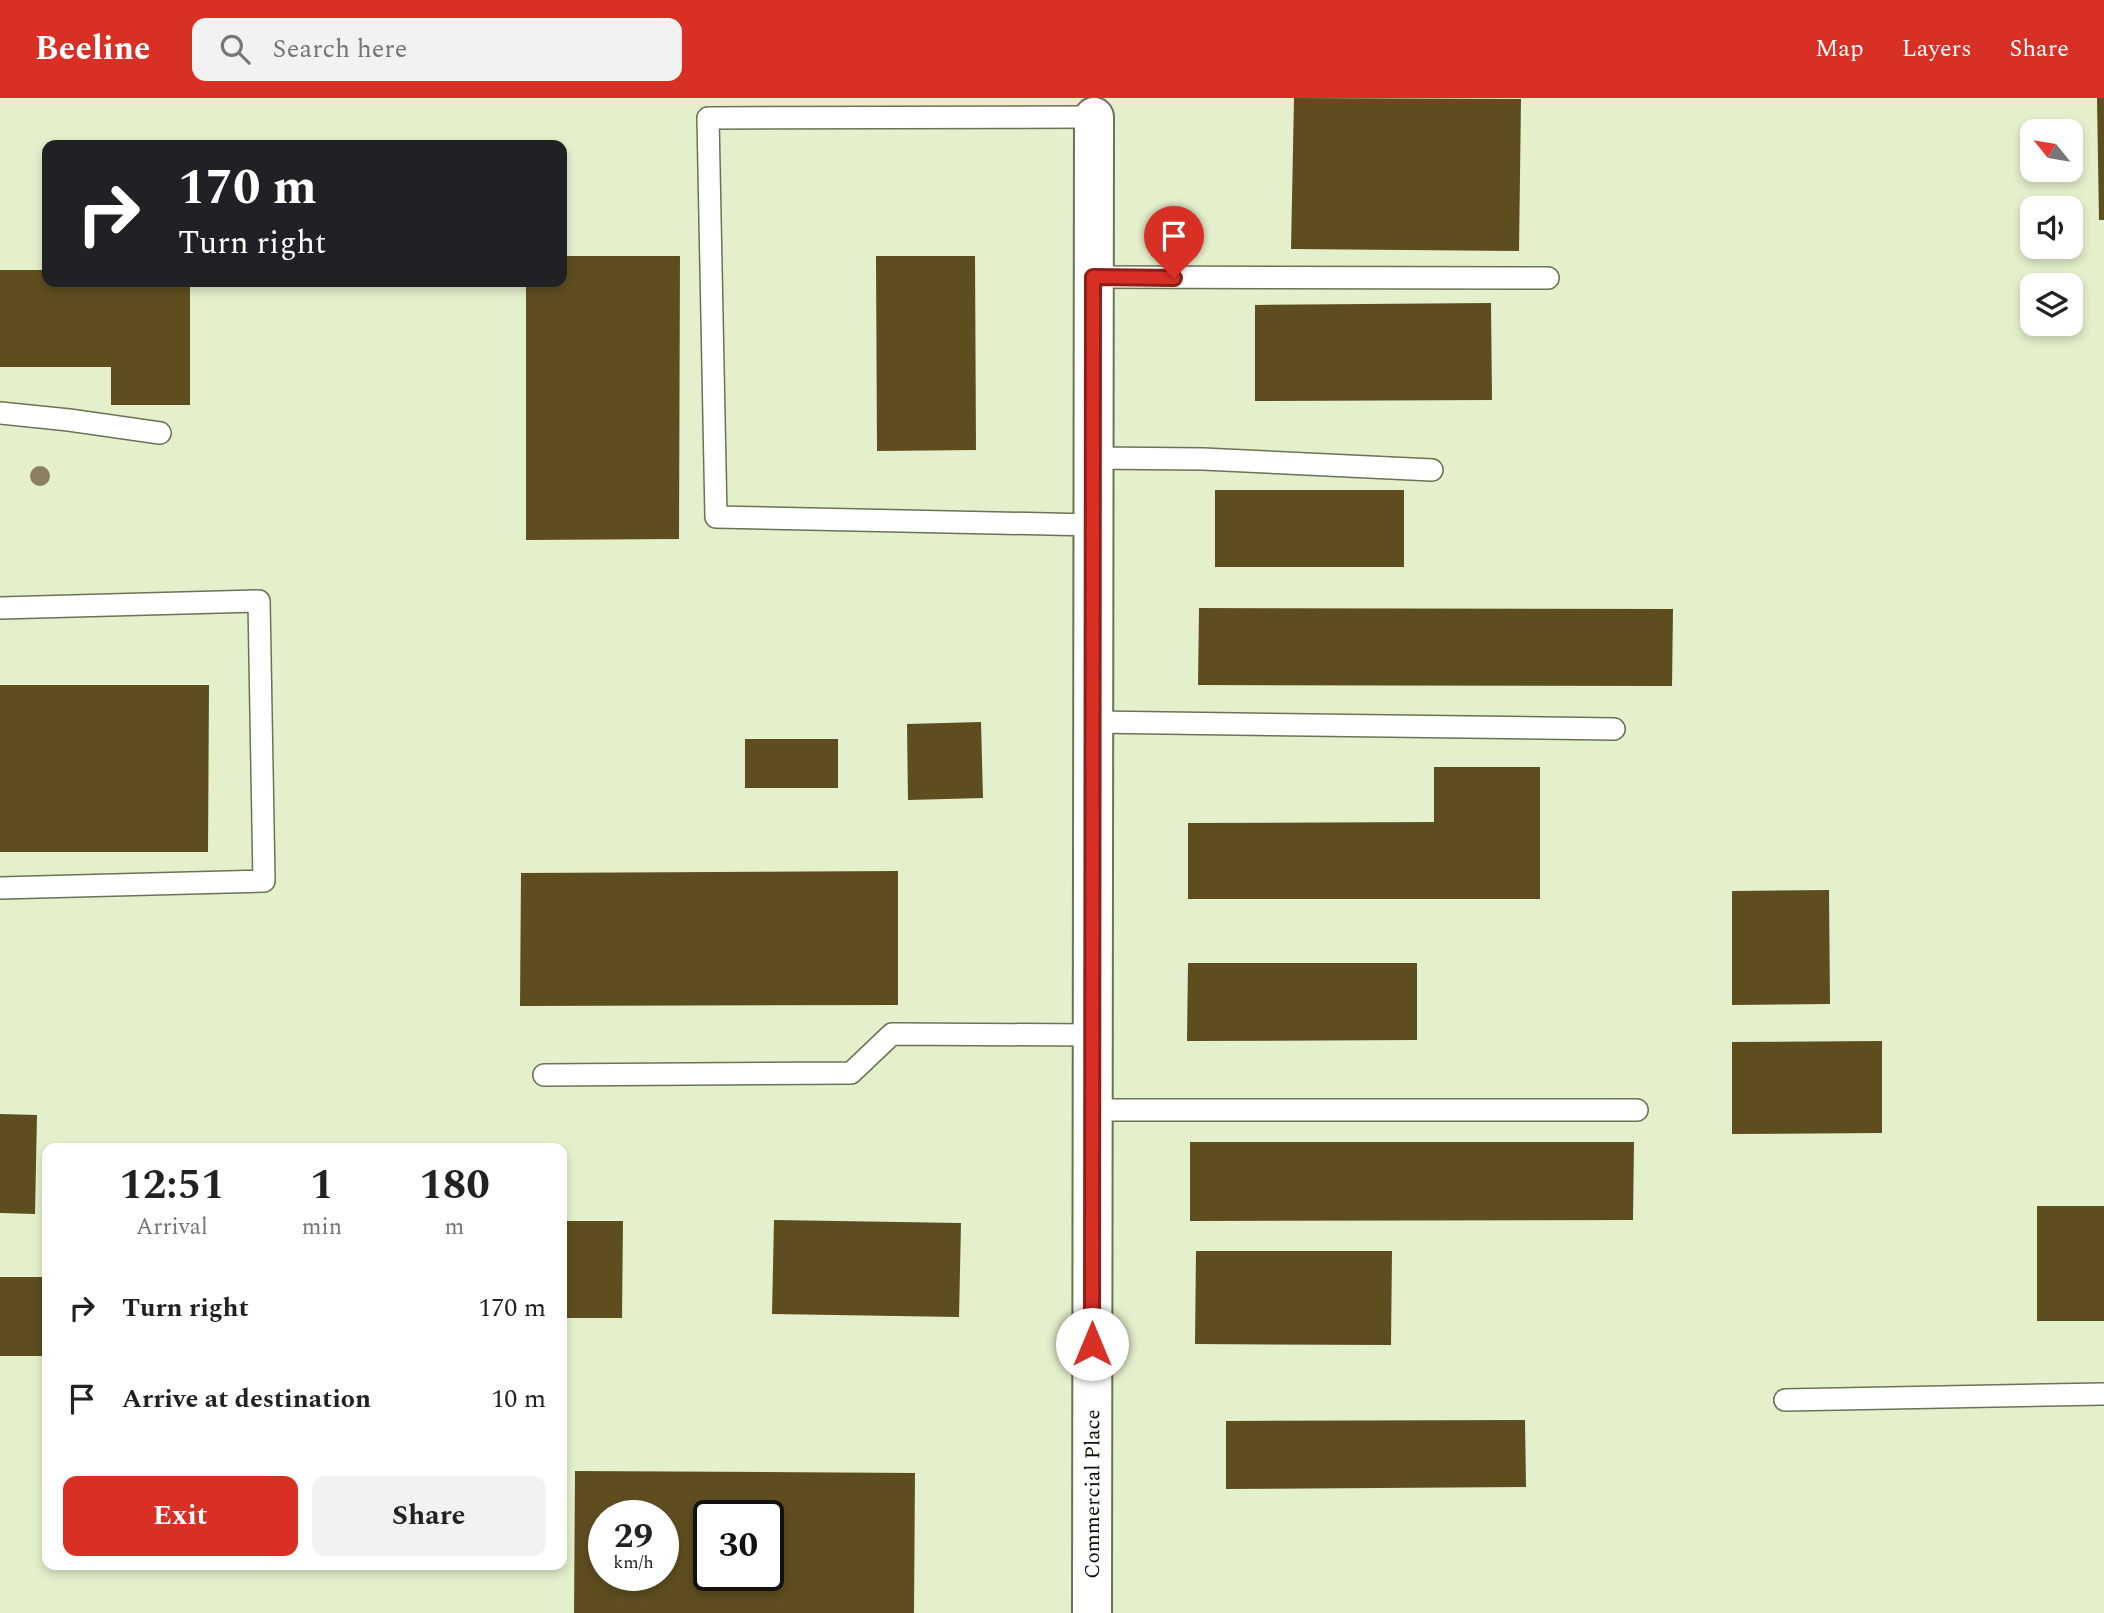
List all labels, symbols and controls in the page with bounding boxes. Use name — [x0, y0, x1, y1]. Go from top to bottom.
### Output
search box — [192, 18, 682, 81]
text: Beeline — [35, 24, 150, 74]
text: Search here — [272, 29, 407, 69]
icon: search — [216, 30, 254, 68]
text: Map — [1815, 31, 1864, 67]
text: Layers — [1902, 31, 1972, 67]
text: Share — [2010, 31, 2069, 67]
north arrow — [2020, 119, 2082, 182]
map controls — [2020, 119, 2083, 336]
text: 170 m — [178, 151, 317, 226]
icon: right — [63, 168, 154, 259]
button: sound — [2020, 196, 2083, 259]
pin — [1144, 206, 1204, 278]
icon: arrive — [1155, 217, 1193, 255]
text: Turn right — [178, 219, 326, 268]
button: layers — [2020, 273, 2083, 336]
text: 12:51 — [119, 1154, 225, 1217]
text: 1 — [310, 1154, 334, 1217]
text: 180 — [419, 1154, 490, 1217]
text: Arrival — [136, 1210, 208, 1245]
text: min — [302, 1210, 342, 1245]
text: m — [445, 1210, 464, 1245]
text: Turn right — [122, 1288, 249, 1328]
text: 170 m — [478, 1288, 546, 1328]
icon: right — [63, 1289, 101, 1327]
position arrow — [1055, 1307, 1129, 1381]
text: Arrive at destination — [122, 1379, 371, 1419]
text: 10 m — [491, 1379, 546, 1419]
icon: arrive — [63, 1380, 101, 1418]
street label: Commercial Place — [1077, 1409, 1109, 1579]
button: Exit — [63, 1476, 298, 1556]
button: Share — [312, 1476, 546, 1556]
speed limit sign: 30 — [693, 1500, 784, 1591]
text: 29 — [614, 1510, 653, 1563]
text: km/h — [613, 1549, 654, 1576]

